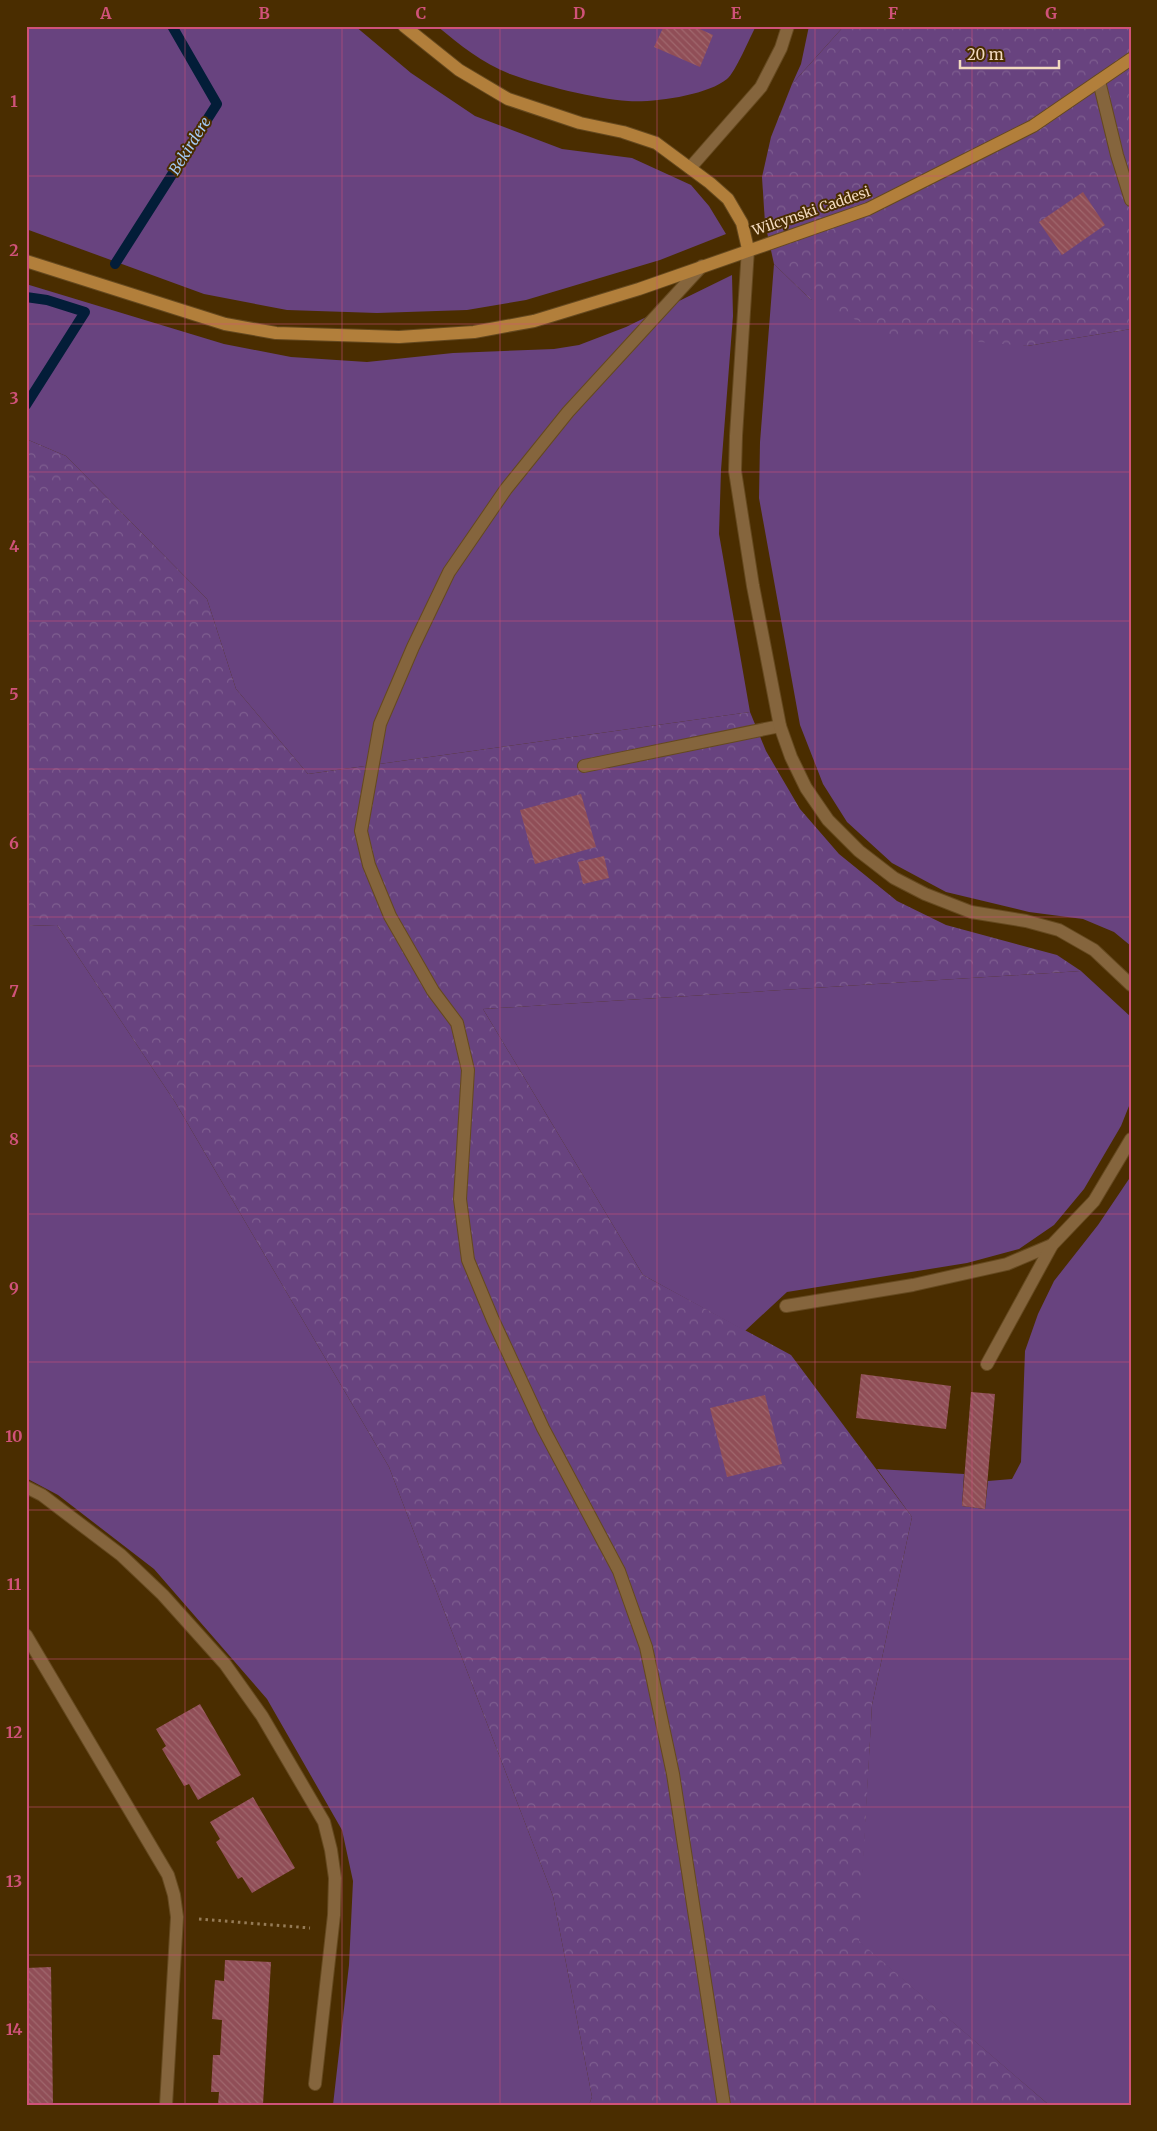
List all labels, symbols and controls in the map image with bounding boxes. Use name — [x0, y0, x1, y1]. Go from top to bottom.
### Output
text: A — [99, 3, 112, 23]
text: B — [258, 3, 270, 23]
text: C — [416, 3, 426, 23]
text: D — [573, 3, 585, 23]
text: E — [731, 3, 742, 23]
text: F — [888, 3, 898, 23]
text: G — [1045, 3, 1057, 23]
scale bar — [960, 38, 1058, 70]
text: 20 m — [967, 45, 1004, 64]
text: 1 — [10, 91, 18, 111]
water label: Bekirdere — [164, 113, 215, 178]
street label: Wilcynski Caddesi — [749, 182, 873, 240]
text: 2 — [9, 240, 19, 260]
text: 3 — [9, 388, 19, 408]
text: 4 — [9, 536, 19, 556]
text: 5 — [9, 684, 19, 704]
text: 6 — [9, 833, 19, 853]
text: 7 — [9, 981, 19, 1001]
text: 8 — [9, 1129, 19, 1149]
text: 9 — [9, 1278, 19, 1298]
text: 10 — [5, 1426, 23, 1446]
text: 11 — [7, 1574, 22, 1594]
text: 12 — [6, 1722, 22, 1742]
text: 13 — [6, 1871, 22, 1891]
text: 14 — [6, 2019, 22, 2039]

